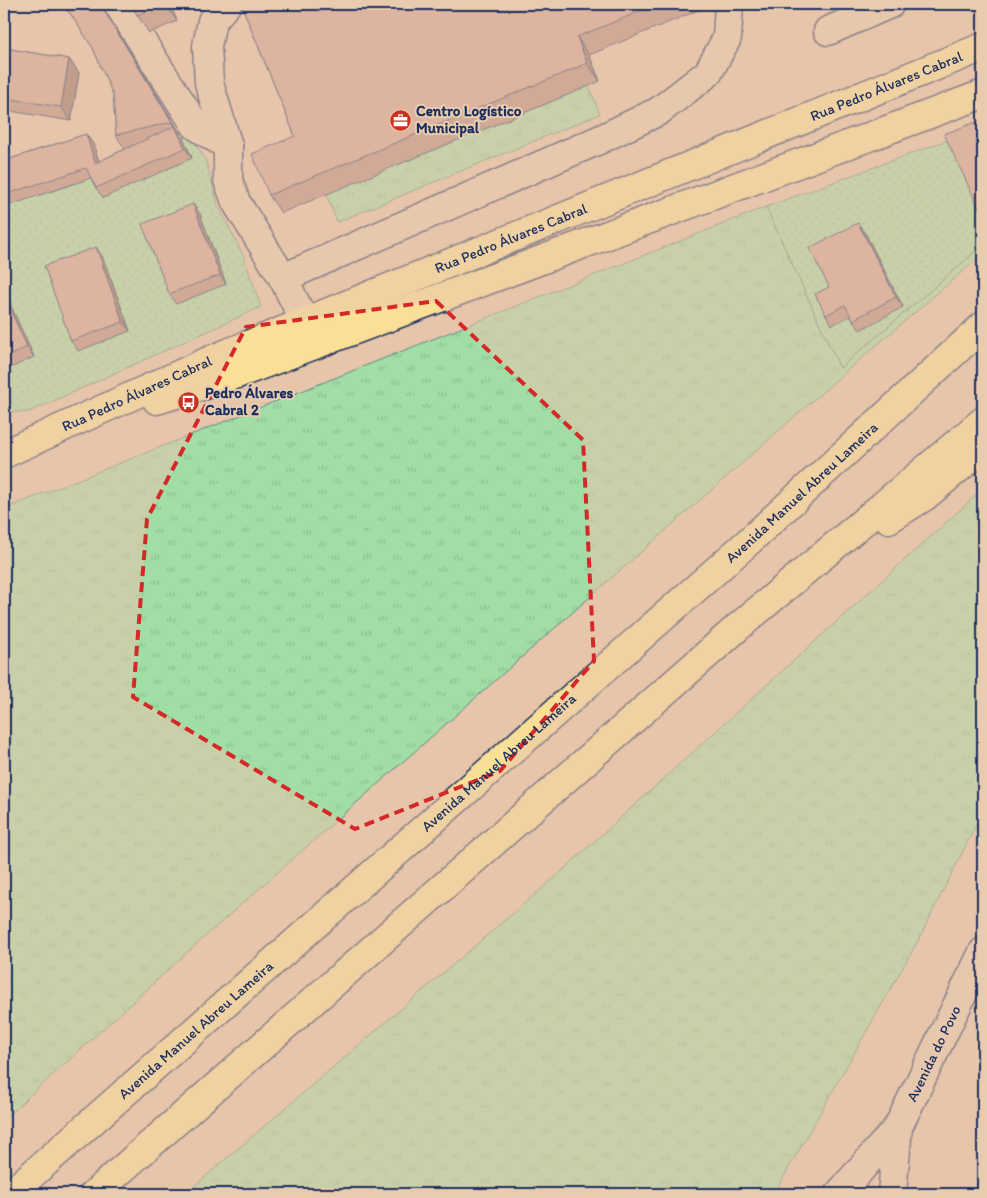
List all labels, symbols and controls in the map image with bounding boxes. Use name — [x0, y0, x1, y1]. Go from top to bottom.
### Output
street label: Rua Pedro Álvares Cabral — [807, 47, 966, 125]
place label: Centro Logístico Municipal — [416, 102, 522, 138]
office icon: Centro Logístico Municipal — [388, 108, 412, 132]
street label: Rua Pedro Álvares Cabral — [432, 199, 590, 277]
street label: Rua Pedro Álvares Cabral — [59, 351, 215, 435]
place label: Pedro Álvares Cabral 2 — [205, 384, 294, 419]
bus stop icon: Pedro Álvares Cabral 2 — [177, 390, 201, 414]
street label: Avenida Manuel Abreu Lameira — [722, 418, 882, 567]
street label: Avenida Manuel Abreu Lameira — [418, 689, 580, 835]
street label: Avenida Manuel Abreu Lameira — [115, 957, 277, 1103]
street label: Avenida do Povo — [903, 1002, 965, 1105]

